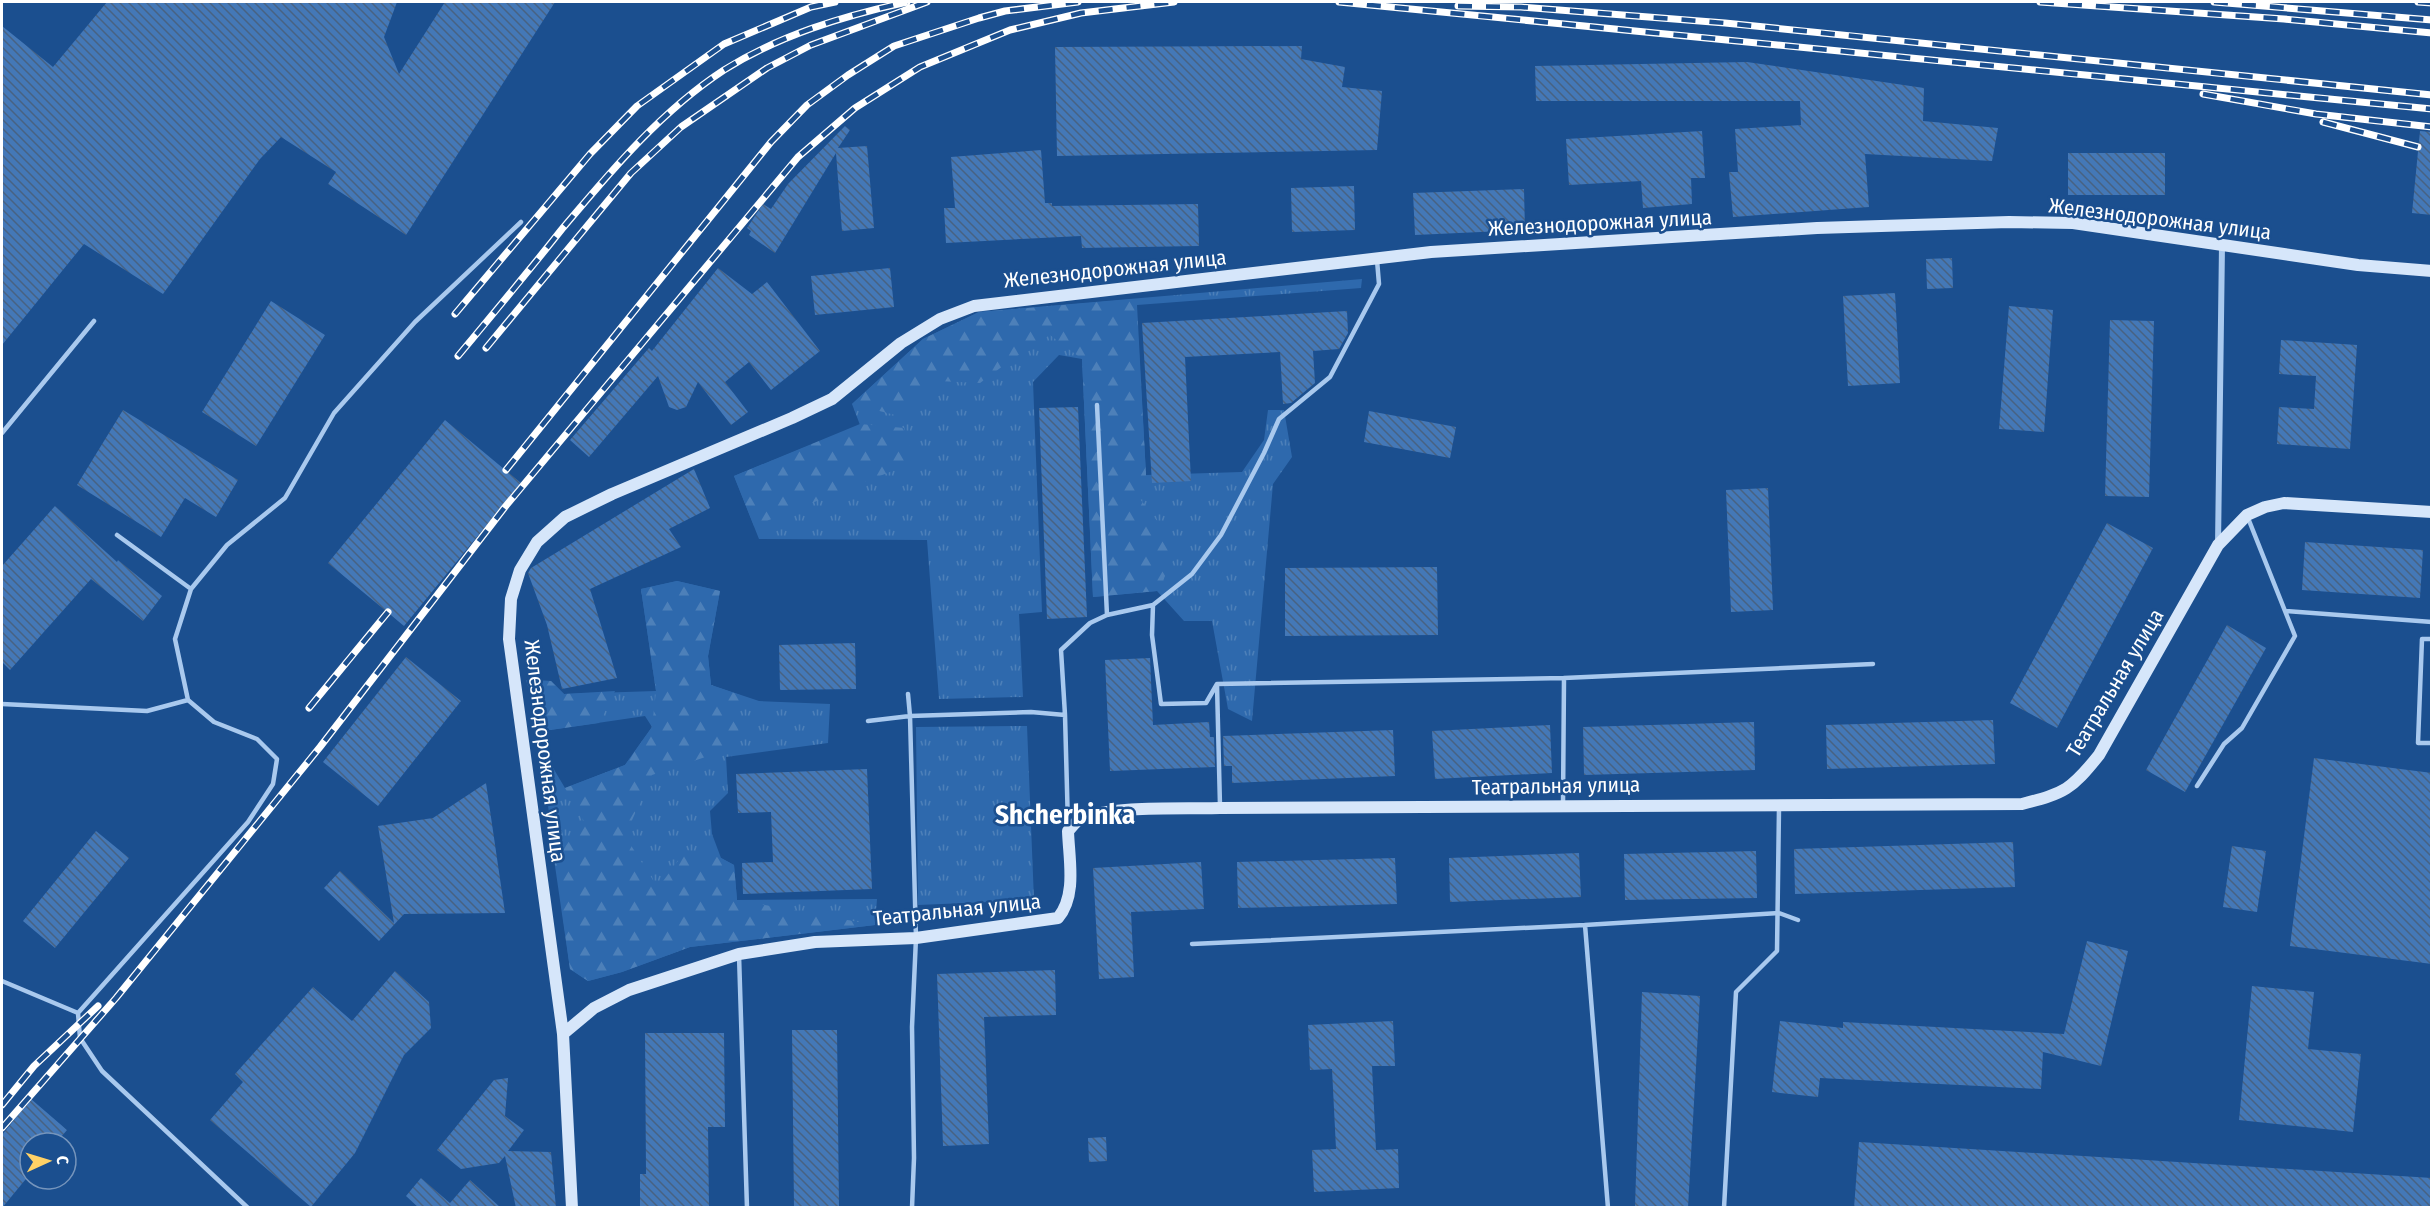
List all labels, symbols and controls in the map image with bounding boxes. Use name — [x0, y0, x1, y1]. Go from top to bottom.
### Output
street label: Железнодорожная улица — [2047, 192, 2273, 246]
street label: Железнодорожная улица — [1487, 204, 1713, 242]
street label: Железнодорожная улица — [1002, 244, 1228, 294]
street label: Театральная улица — [2060, 604, 2170, 762]
street label: Железнодорожная улица — [518, 638, 572, 864]
street label: Театральная улица — [1472, 772, 1640, 800]
district label: Shcherbinka — [995, 799, 1135, 831]
street label: Театральная улица — [872, 888, 1042, 932]
north arrow — [18, 1131, 78, 1191]
text: С — [53, 1155, 72, 1165]

